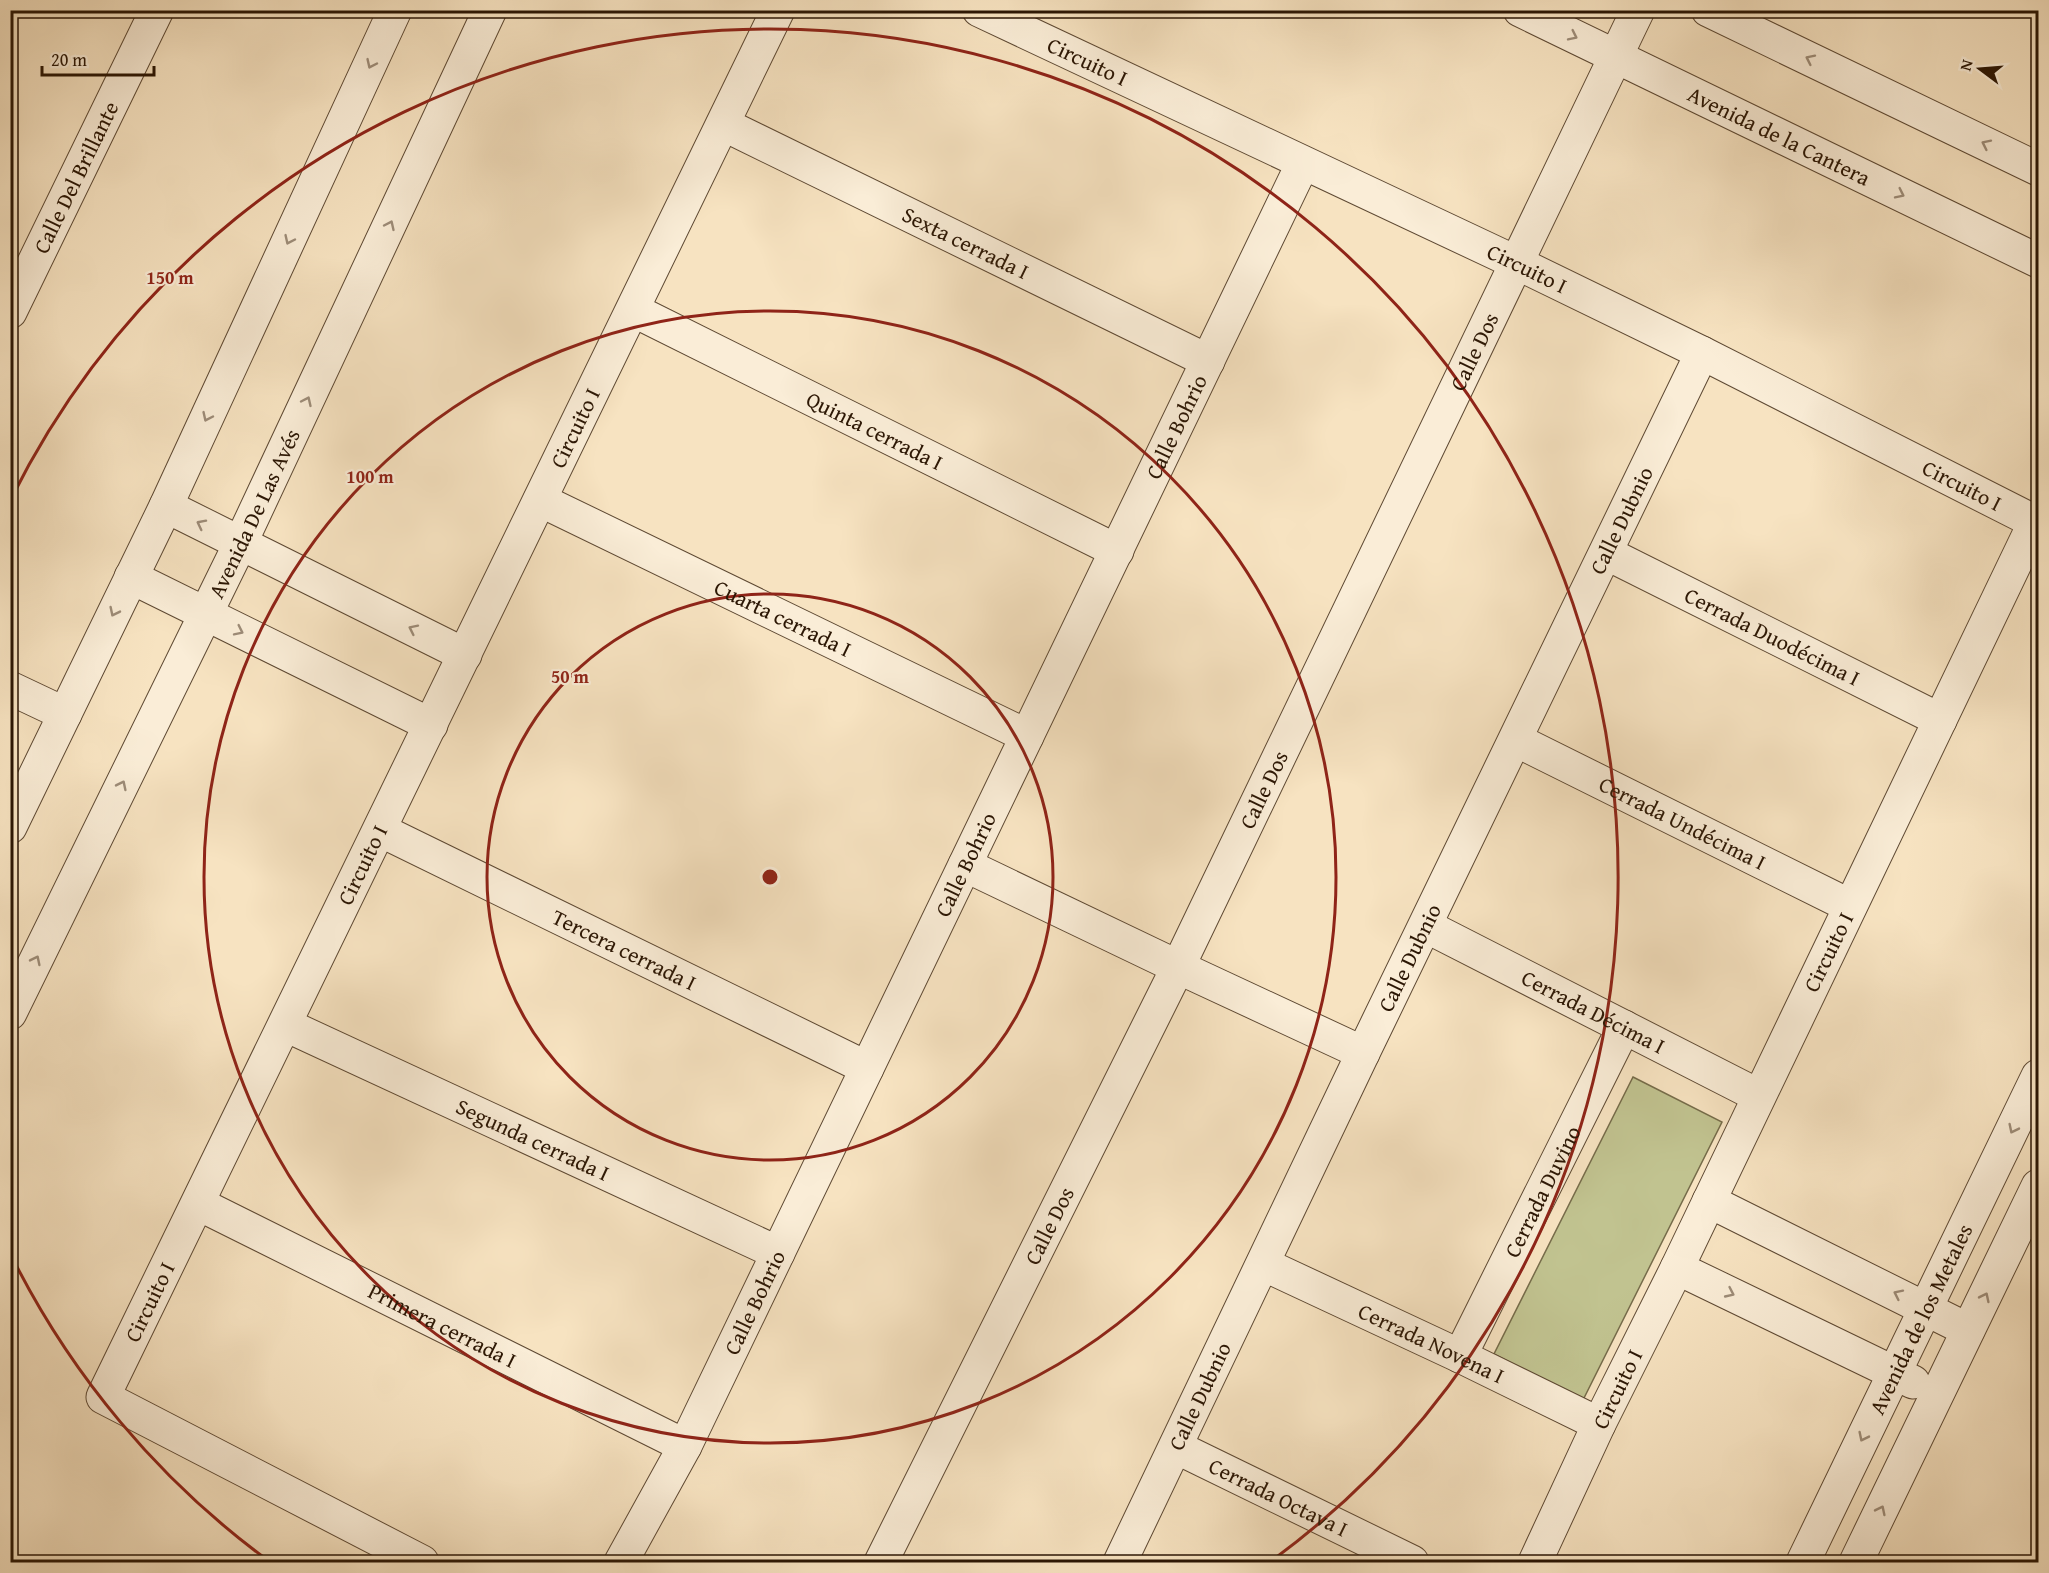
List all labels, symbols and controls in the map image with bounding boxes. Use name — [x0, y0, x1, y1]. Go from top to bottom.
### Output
street label: Circuito I — [1042, 28, 1133, 94]
one-way arrow — [1566, 29, 1577, 41]
scale bar — [42, 39, 154, 77]
north arrow — [1950, 39, 2010, 99]
text: 20 m — [51, 46, 87, 73]
one-way arrow — [1805, 55, 1816, 67]
text: N — [1953, 56, 1979, 73]
one-way arrow — [366, 57, 378, 68]
street label: Avenida de la Cantera — [1683, 78, 1876, 194]
street label: Calle Del Brillante — [25, 96, 126, 259]
one-way arrow — [1981, 139, 1992, 151]
one-way arrow — [1893, 187, 1904, 199]
street label: Sexta cerrada I — [897, 198, 1034, 287]
one-way arrow — [382, 220, 394, 231]
one-way arrow — [284, 234, 296, 245]
street label: Circuito I — [1482, 235, 1573, 301]
text: 150 m — [146, 264, 194, 291]
street label: Calle Dos — [1441, 307, 1506, 396]
street label: Calle Bohrio — [1137, 369, 1215, 484]
street label: Circuito I — [542, 382, 608, 473]
street label: Quinta cerrada I — [801, 383, 949, 478]
one-way arrow — [299, 397, 311, 408]
one-way arrow — [202, 411, 214, 422]
street label: Avenida De Las Avés — [200, 423, 308, 604]
street label: Circuito I — [1917, 451, 2007, 519]
street label: Calle Dubnio — [1581, 461, 1661, 580]
text: 100 m — [346, 463, 394, 490]
one-way arrow — [196, 519, 207, 531]
street label: Cuarta cerrada I — [709, 571, 857, 665]
street label: Cerrada Duodécima I — [1679, 579, 1865, 693]
one-way arrow — [109, 606, 121, 617]
one-way arrow — [233, 624, 244, 636]
one-way arrow — [408, 624, 419, 636]
text: 50 m — [551, 663, 590, 690]
street label: Calle Dos — [1231, 745, 1296, 834]
street label: Cerrada Undécima I — [1594, 768, 1771, 878]
one-way arrow — [114, 781, 126, 792]
street label: Calle Bohrio — [926, 807, 1004, 922]
street label: Circuito I — [329, 819, 395, 910]
centre of rings — [760, 867, 780, 887]
street label: Calle Dubnio — [1369, 898, 1449, 1017]
street label: Tercera cerrada I — [547, 901, 702, 998]
street label: Circuito I — [1795, 907, 1861, 997]
one-way arrow — [29, 956, 41, 967]
street label: Cerrada Décima I — [1516, 961, 1671, 1062]
street label: Segunda cerrada I — [451, 1090, 615, 1189]
street label: Cerrada Duvino — [1496, 1120, 1588, 1263]
one-way arrow — [2009, 1123, 2020, 1134]
street label: Calle Dos — [1016, 1181, 1082, 1270]
street label: Avenida de los Metales — [1861, 1218, 1980, 1420]
street label: Calle Bohrio — [715, 1245, 793, 1360]
street label: Circuito I — [116, 1256, 182, 1347]
street label: Primera cerrada I — [363, 1275, 522, 1376]
one-way arrow — [1723, 1286, 1734, 1298]
one-way arrow — [1893, 1289, 1904, 1301]
one-way arrow — [1977, 1292, 1989, 1303]
street label: Cerrada Novena I — [1353, 1295, 1510, 1391]
street label: Calle Dubnio — [1160, 1337, 1239, 1455]
street label: Circuito I — [1584, 1344, 1650, 1434]
one-way arrow — [1859, 1430, 1871, 1441]
street label: Cerrada Octava I — [1203, 1449, 1353, 1544]
one-way arrow — [1874, 1505, 1886, 1516]

